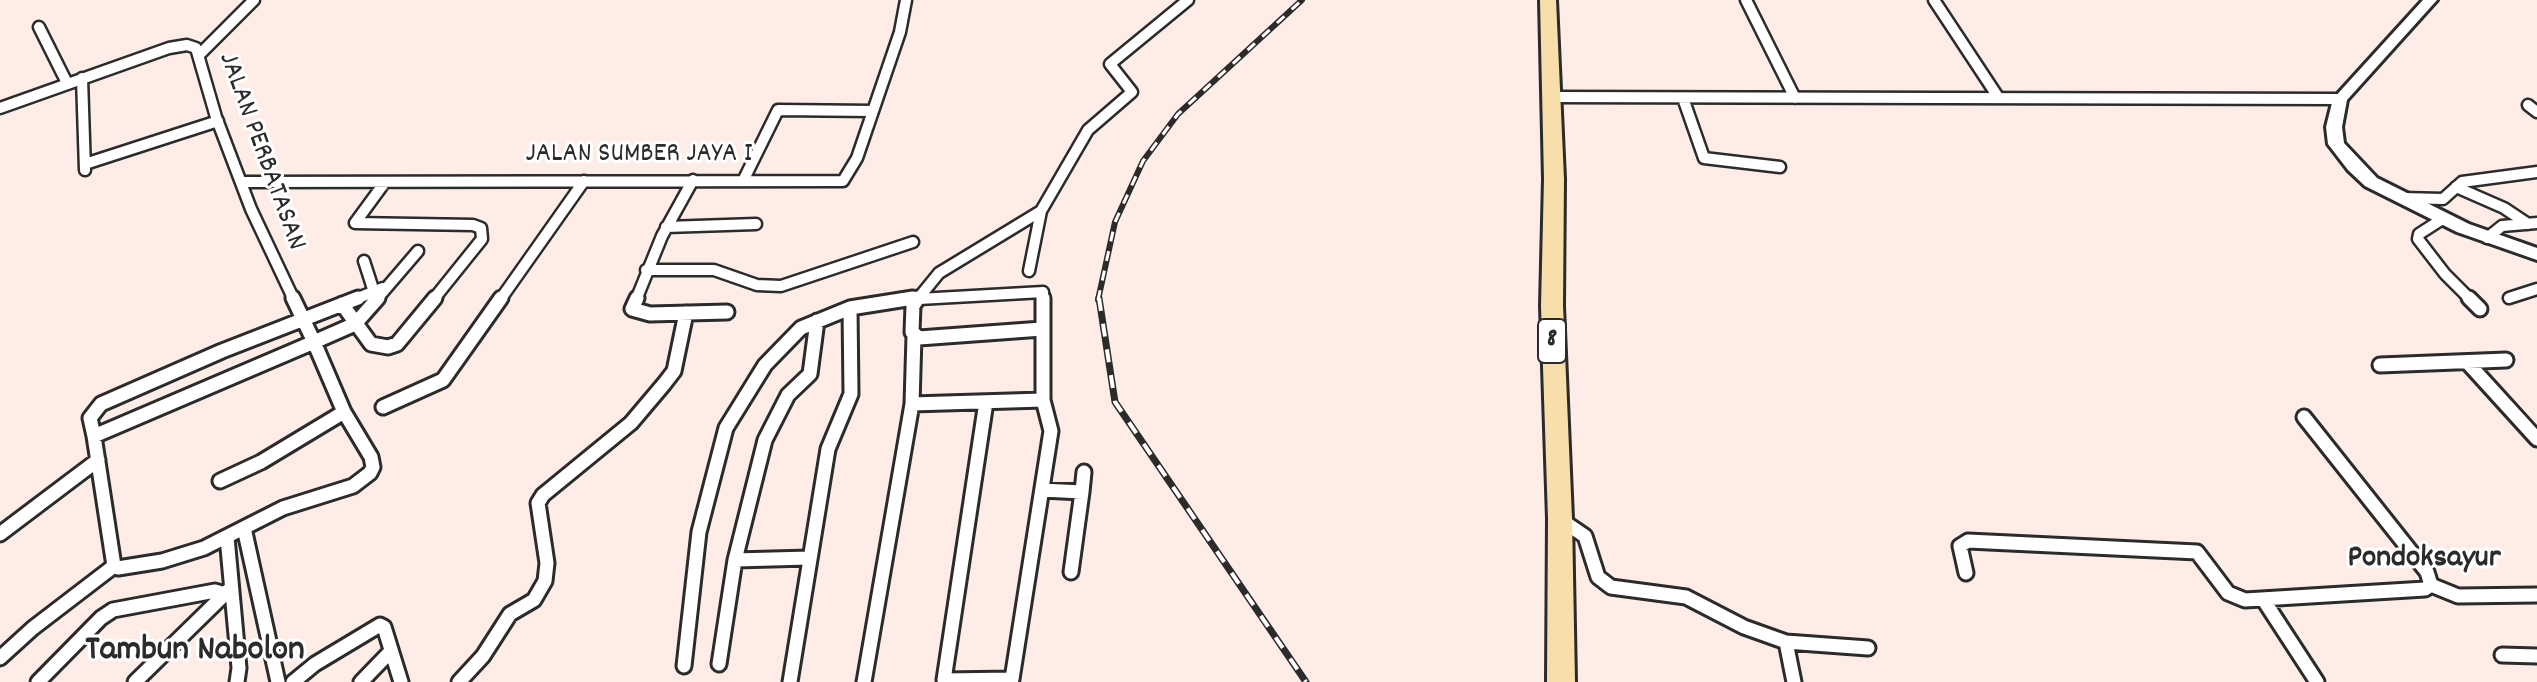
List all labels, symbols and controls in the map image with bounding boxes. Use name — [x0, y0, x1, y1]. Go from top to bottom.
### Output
street label: JALAN PERBATASAN — [209, 49, 311, 255]
street label: JALAN SUMBER JAYA I — [526, 139, 752, 173]
road number: 8 — [1538, 319, 1566, 363]
district label: Pondoksayur — [2347, 542, 2501, 580]
district label: Tambun Nabolon — [85, 631, 305, 675]

